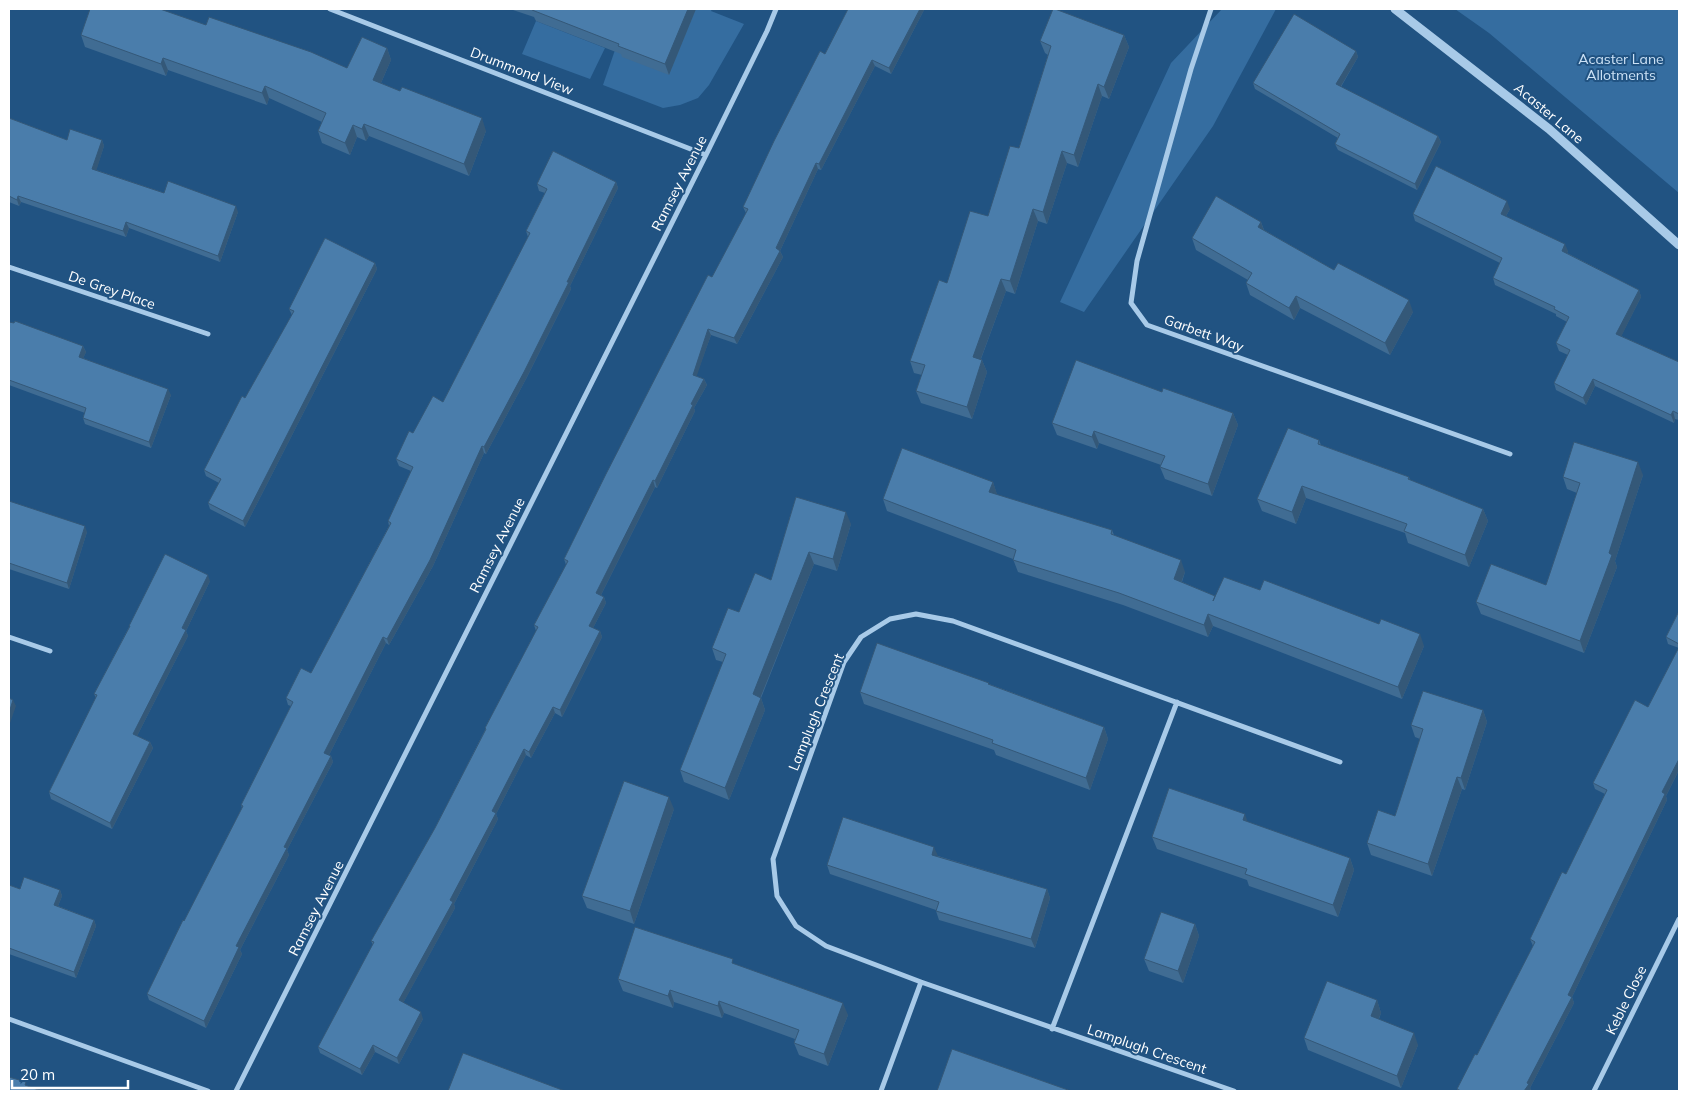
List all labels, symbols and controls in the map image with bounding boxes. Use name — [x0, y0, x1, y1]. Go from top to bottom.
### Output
street label: Drummond View — [468, 43, 576, 99]
park label: Acaster Lane Allotments — [1578, 50, 1664, 84]
street label: Acaster Lane — [1511, 79, 1587, 147]
street label: Ramsey Avenue — [647, 132, 711, 234]
street label: De Grey Place — [66, 267, 158, 313]
street label: Garbett Way — [1162, 310, 1247, 356]
street label: Ramsey Avenue — [465, 494, 529, 596]
street label: Lamplugh Crescent — [784, 651, 848, 773]
street label: Ramsey Avenue — [284, 857, 348, 959]
street label: Keble Close — [1602, 962, 1650, 1038]
street label: Lamplugh Crescent — [1085, 1020, 1209, 1078]
scale bar — [12, 1058, 129, 1090]
text: 20 m — [20, 1065, 55, 1084]

